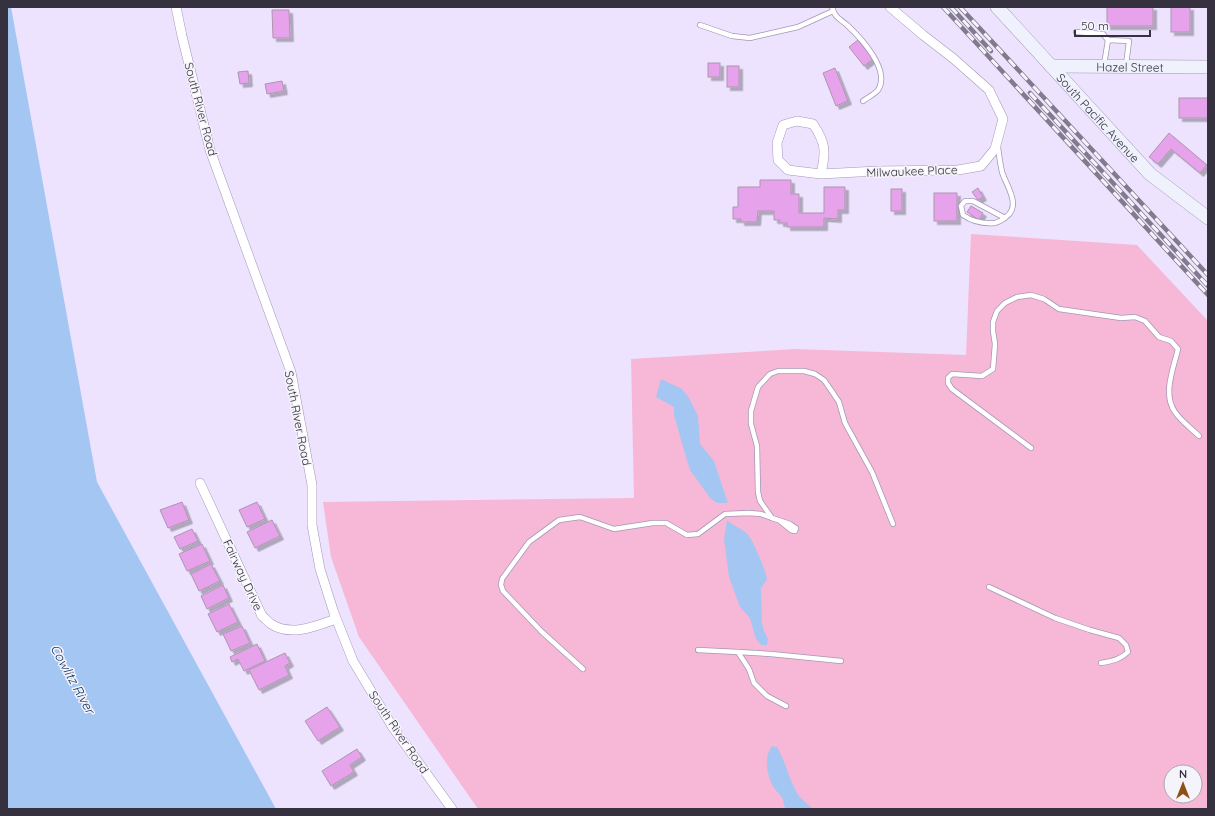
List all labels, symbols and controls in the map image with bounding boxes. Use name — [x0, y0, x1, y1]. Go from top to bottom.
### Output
scale bar — [1075, 12, 1150, 38]
text: 50 m — [1081, 18, 1109, 33]
street label: Hazel Street — [1096, 59, 1164, 74]
street label: South River Road — [181, 61, 221, 157]
street label: South Pacific Avenue — [1054, 70, 1143, 165]
street label: Milwaukee Place — [866, 162, 958, 180]
street label: South River Road — [281, 369, 315, 467]
street label: Fairway Drive — [220, 537, 266, 613]
water label: Cowlitz River — [47, 642, 100, 718]
street label: South River Road — [366, 688, 432, 776]
north arrow — [1163, 764, 1203, 804]
text: N — [1179, 767, 1187, 781]

